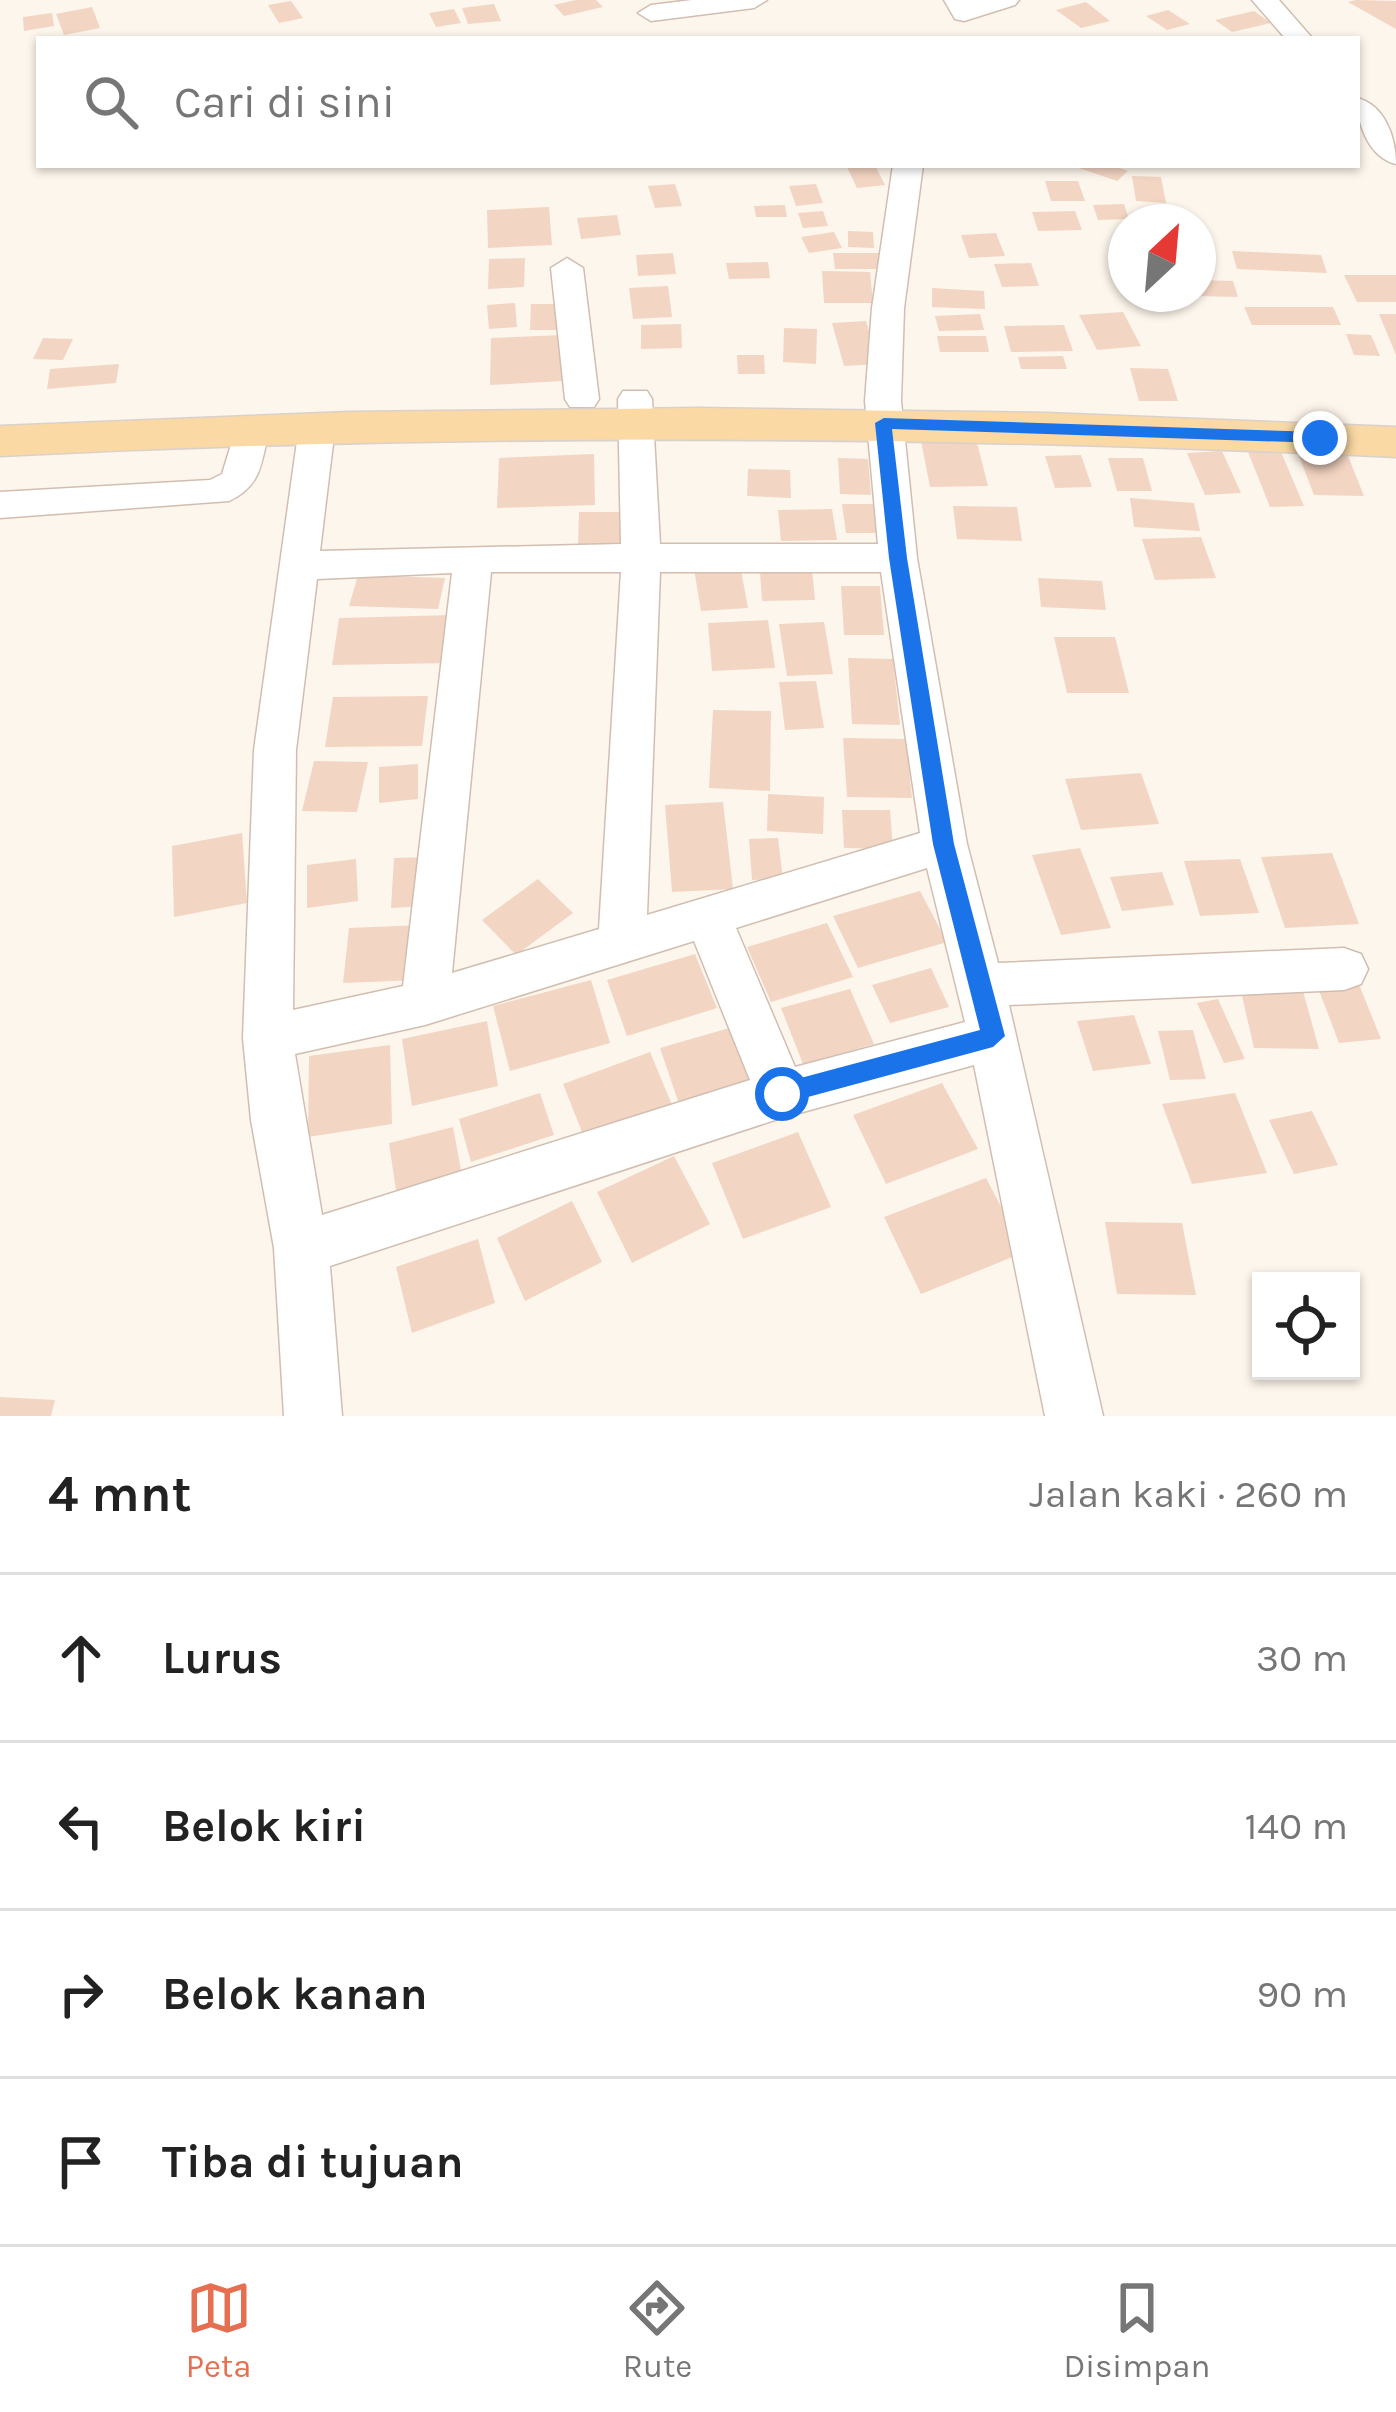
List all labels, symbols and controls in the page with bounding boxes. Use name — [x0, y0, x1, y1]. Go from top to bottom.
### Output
search box — [36, 36, 1360, 168]
icon: search — [78, 69, 144, 135]
text: Cari di sini — [174, 76, 395, 128]
north arrow — [1108, 204, 1216, 312]
route end — [1293, 411, 1347, 465]
route start — [755, 1067, 809, 1121]
map controls — [1252, 1272, 1360, 1380]
button: locate — [1252, 1272, 1360, 1380]
text: 4 mnt — [48, 1464, 192, 1524]
text: Jalan kaki · 260 m — [1029, 1471, 1348, 1517]
icon: ahead — [48, 1625, 114, 1691]
text: Lurus — [162, 1632, 282, 1684]
text: 30 m — [1256, 1635, 1348, 1681]
icon: left — [48, 1793, 114, 1859]
text: Belok kiri — [162, 1800, 366, 1852]
text: 140 m — [1244, 1803, 1348, 1849]
icon: right — [48, 1961, 114, 2027]
text: Belok kanan — [162, 1968, 428, 2020]
text: 90 m — [1256, 1971, 1348, 2017]
icon: arrive — [48, 2129, 114, 2195]
text: Tiba di tujuan — [162, 2136, 463, 2188]
tab: Peta — [186, 2275, 252, 2385]
tab: Rute — [623, 2275, 692, 2385]
tab: Disimpan — [1063, 2275, 1210, 2385]

